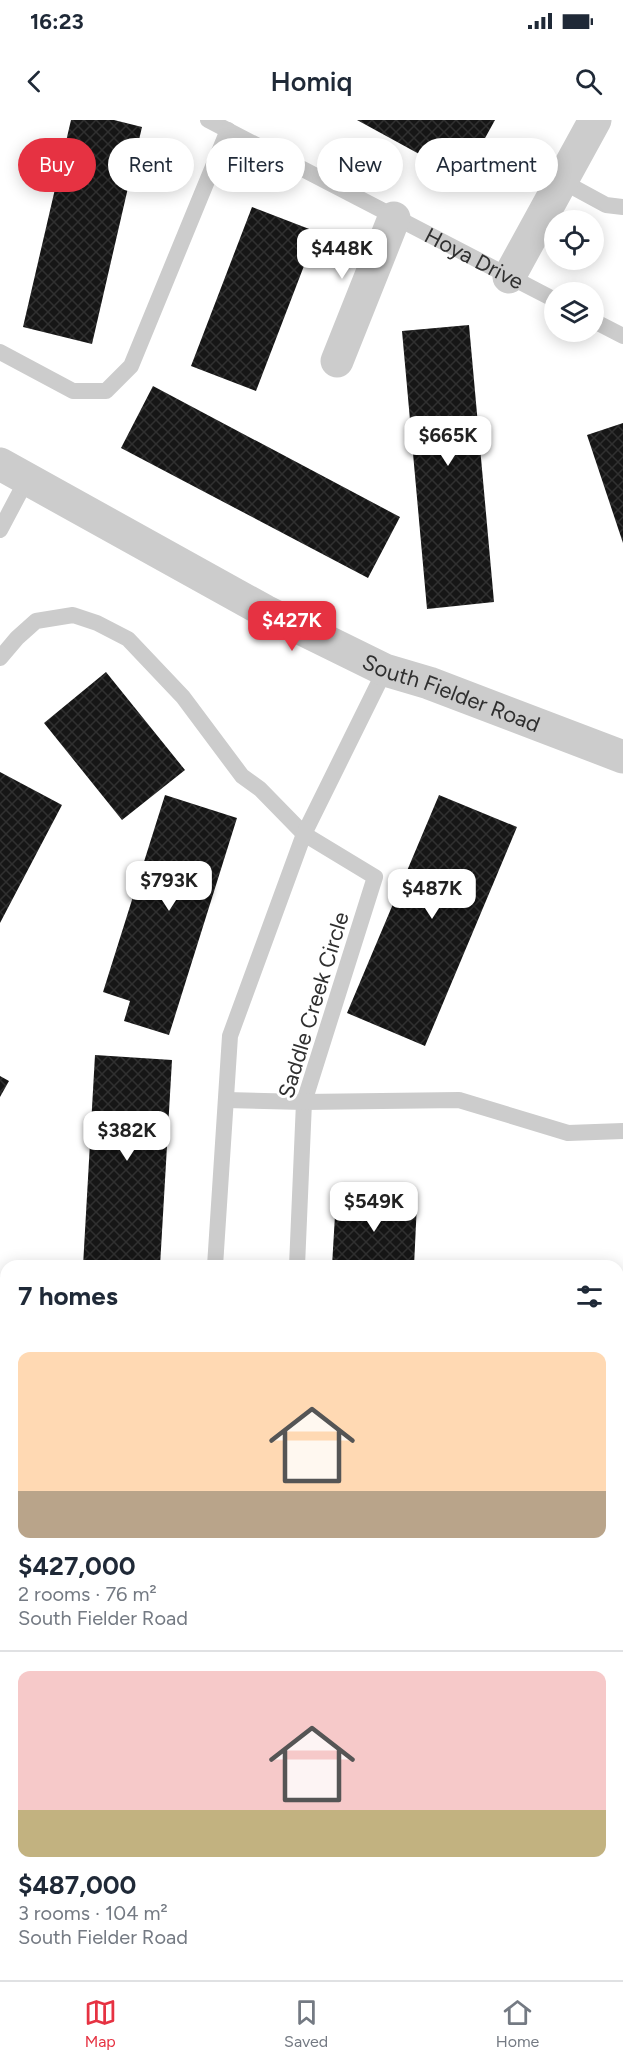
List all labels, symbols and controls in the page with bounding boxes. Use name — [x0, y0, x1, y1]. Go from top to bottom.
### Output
text: 16:23 — [30, 8, 84, 35]
icon: back — [18, 65, 51, 98]
text: Homiq — [271, 65, 352, 98]
icon: search — [572, 65, 605, 98]
chip: Buy — [18, 138, 96, 192]
chip: Rent — [108, 138, 194, 192]
chip: Filters — [206, 138, 305, 192]
chip: New — [317, 138, 403, 192]
chip: Apartment — [415, 138, 558, 192]
map controls — [544, 210, 604, 342]
button: locate — [544, 210, 604, 270]
street label: Hoya Drive — [420, 222, 528, 295]
pin: $448K — [300, 229, 384, 280]
text: $448K — [311, 236, 373, 260]
button: layers — [544, 282, 604, 342]
pin: $665K — [406, 416, 490, 467]
text: $665K — [418, 423, 478, 447]
pin: $427K — [250, 601, 334, 652]
text: $427K — [262, 608, 322, 632]
street label: South Fielder Road — [358, 648, 544, 738]
pin: $793K — [127, 861, 211, 912]
text: $793K — [140, 868, 198, 892]
pin: $487K — [390, 869, 474, 920]
text: $487K — [402, 876, 462, 900]
street label: Saddle Creek Circle — [272, 909, 355, 1102]
pin: $382K — [85, 1111, 169, 1162]
text: $382K — [97, 1118, 157, 1142]
pin: $549K — [332, 1182, 416, 1233]
text: $549K — [344, 1189, 404, 1213]
text: 7 homes — [18, 1280, 118, 1312]
icon: filters — [573, 1280, 606, 1313]
icon: home — [258, 1391, 366, 1499]
text: $427,000 — [18, 1550, 136, 1582]
text: 2 rooms · 76 m² — [18, 1582, 157, 1606]
text: South Fielder Road — [18, 1606, 188, 1630]
icon: home — [258, 1710, 366, 1818]
text: $487,000 — [18, 1869, 136, 1901]
text: 3 rooms · 104 m² — [18, 1901, 168, 1925]
text: South Fielder Road — [18, 1925, 188, 1949]
tab: Map — [84, 1996, 117, 2051]
tab: Saved — [284, 1996, 328, 2051]
tab: Home — [496, 1996, 539, 2051]

